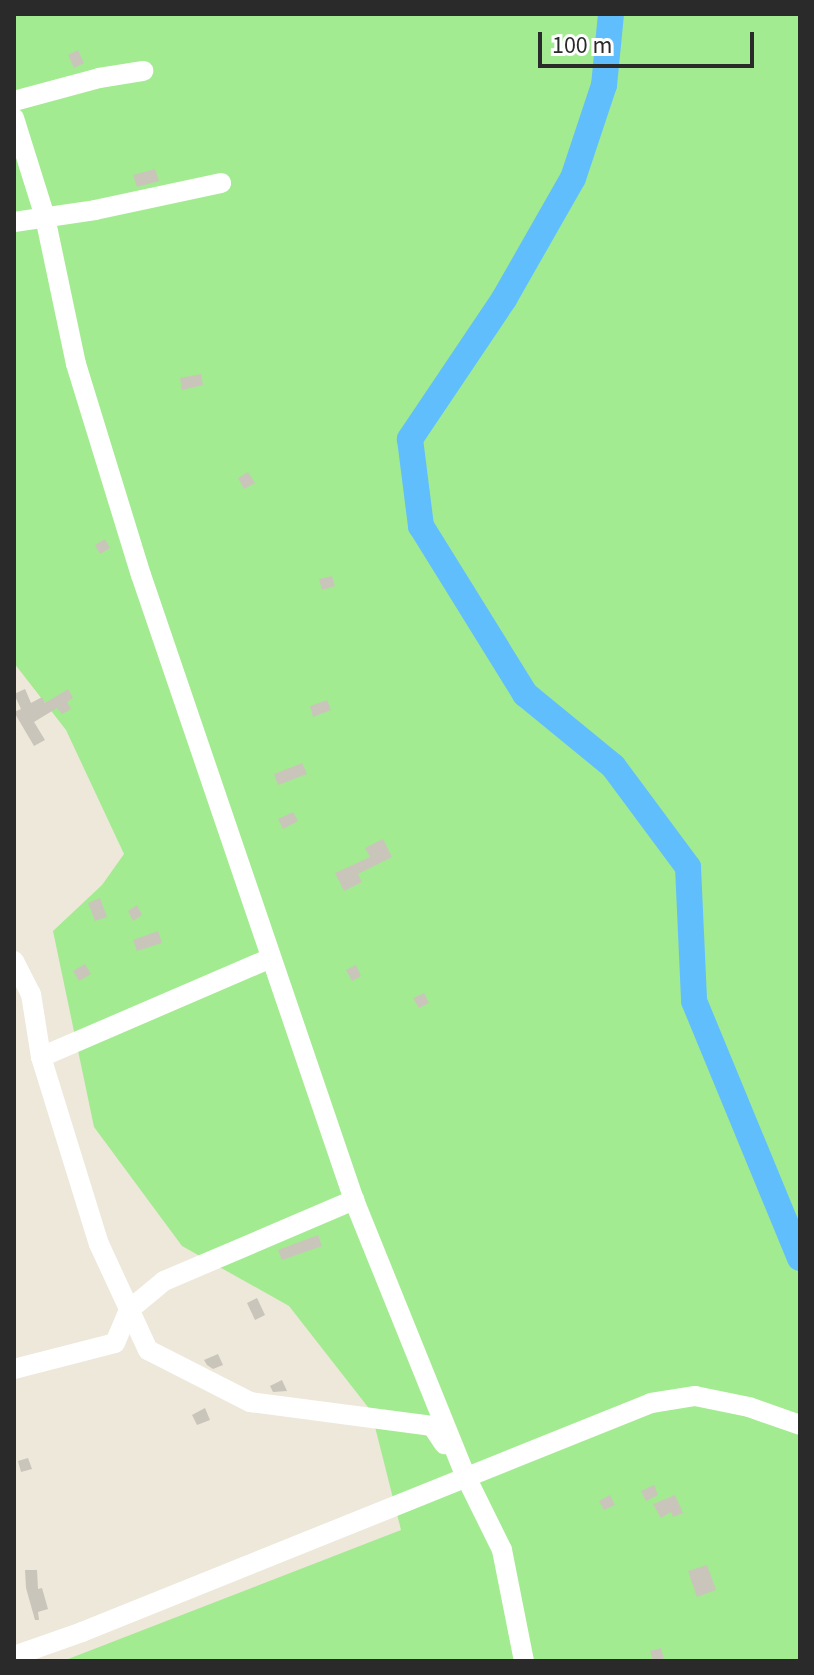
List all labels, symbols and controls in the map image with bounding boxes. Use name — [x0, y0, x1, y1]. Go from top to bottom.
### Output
scale bar — [542, 16, 758, 66]
text: 100 m — [552, 28, 612, 63]

